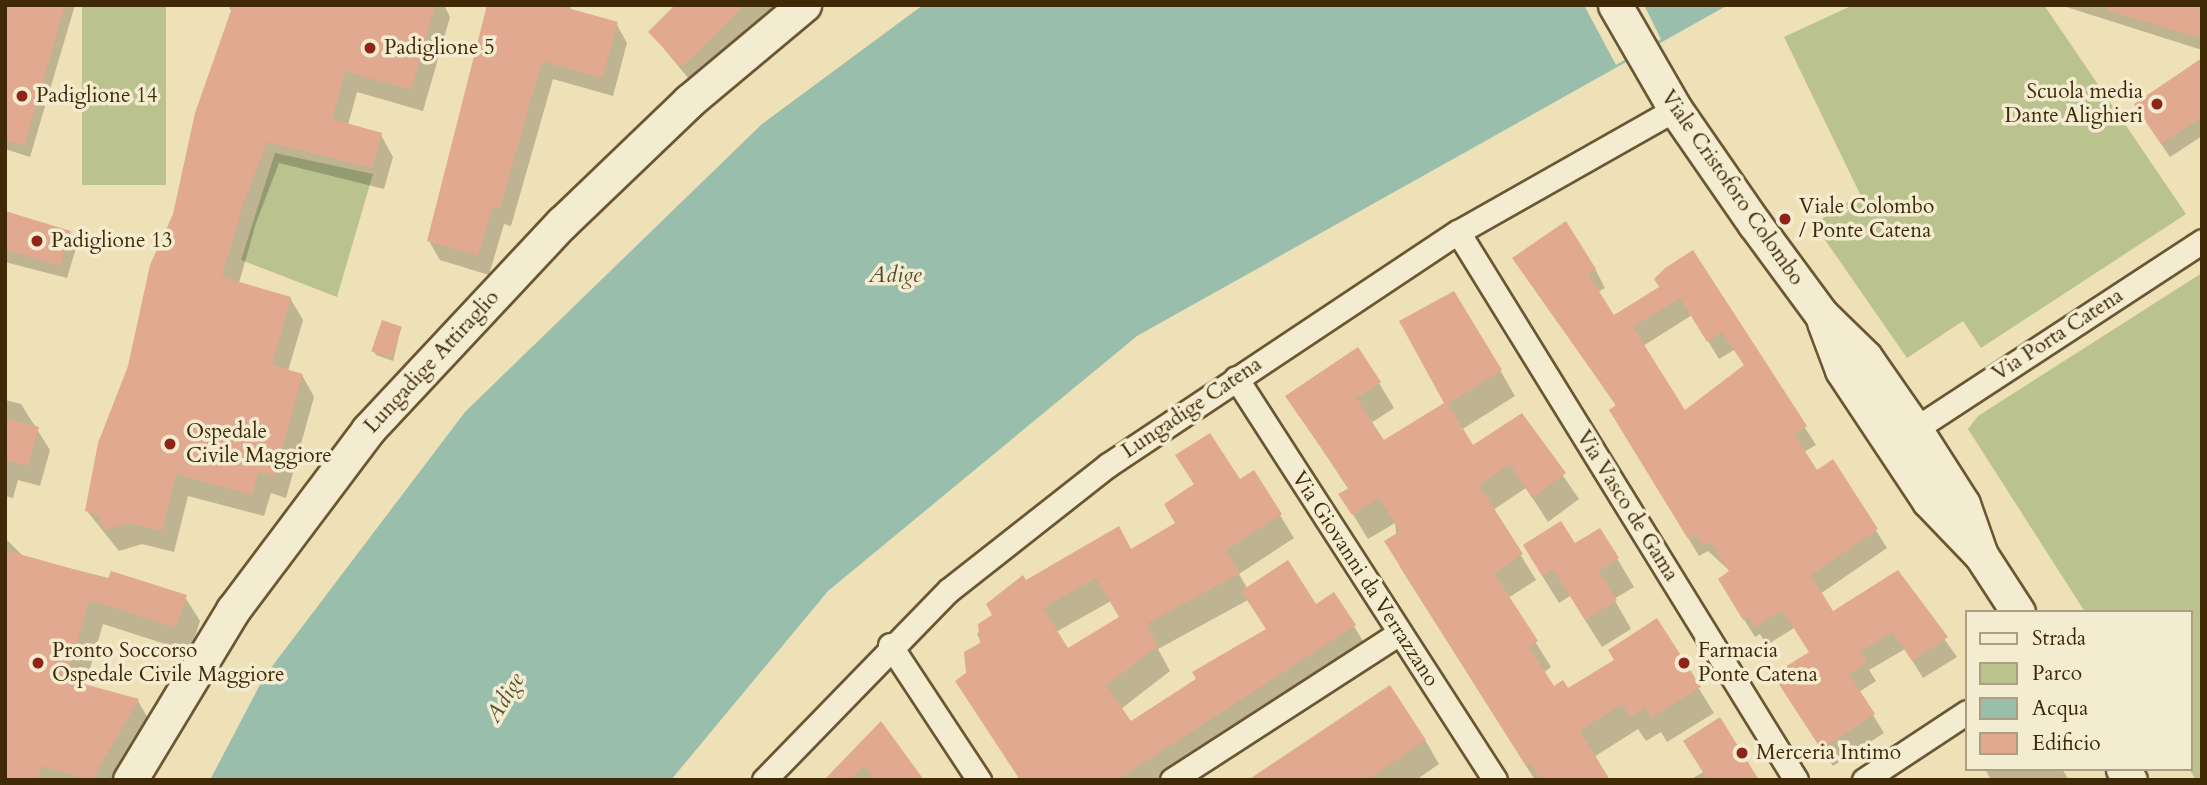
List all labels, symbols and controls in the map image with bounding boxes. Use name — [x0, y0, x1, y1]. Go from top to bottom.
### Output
place label: Padiglione 5 — [384, 35, 495, 61]
marker: Padiglione 5 — [362, 40, 378, 56]
place label: Scuola media Dante Alighieri — [2005, 79, 2143, 129]
place label: Padiglione 14 — [36, 83, 158, 109]
street label: Viale Cristoforo Colombo — [1655, 86, 1809, 290]
marker: Padiglione 14 — [14, 88, 30, 104]
marker: Scuola media Dante Alighieri — [2149, 96, 2165, 112]
place label: Viale Colombo / Ponte Catena — [1799, 194, 1934, 244]
marker: Viale Colombo / Ponte Catena — [1777, 211, 1793, 227]
place label: Padiglione 13 — [51, 228, 173, 254]
marker: Padiglione 13 — [29, 233, 45, 249]
water label: Adige — [868, 261, 922, 289]
street label: Via Porta Catena — [1988, 283, 2128, 387]
street label: Lungadige Attiraglio — [359, 285, 505, 439]
street label: Lungadige Catena — [1117, 352, 1267, 464]
place label: Ospedale Civile Maggiore — [186, 419, 332, 469]
street label: Via Vasco de Gama — [1570, 426, 1684, 586]
marker: Ospedale Civile Maggiore — [160, 434, 180, 454]
street label: Via Giovanni da Verrazzano — [1286, 467, 1444, 691]
legend — [1966, 610, 2193, 771]
text: Strada — [2032, 624, 2086, 653]
place label: Pronto Soccorso Ospedale Civile Maggiore — [52, 638, 285, 688]
place label: Farmacia Ponte Catena — [1698, 638, 1818, 688]
marker: Pronto Soccorso Ospedale Civile Maggiore — [30, 655, 46, 671]
marker: Farmacia Ponte Catena — [1676, 655, 1692, 671]
text: Parco — [2032, 659, 2082, 688]
water label: Adige — [480, 668, 530, 728]
text: Acqua — [2032, 694, 2088, 723]
text: Edificio — [2032, 729, 2101, 758]
place label: Merceria Intimo — [1756, 740, 1901, 766]
marker: Merceria Intimo — [1734, 745, 1750, 761]

